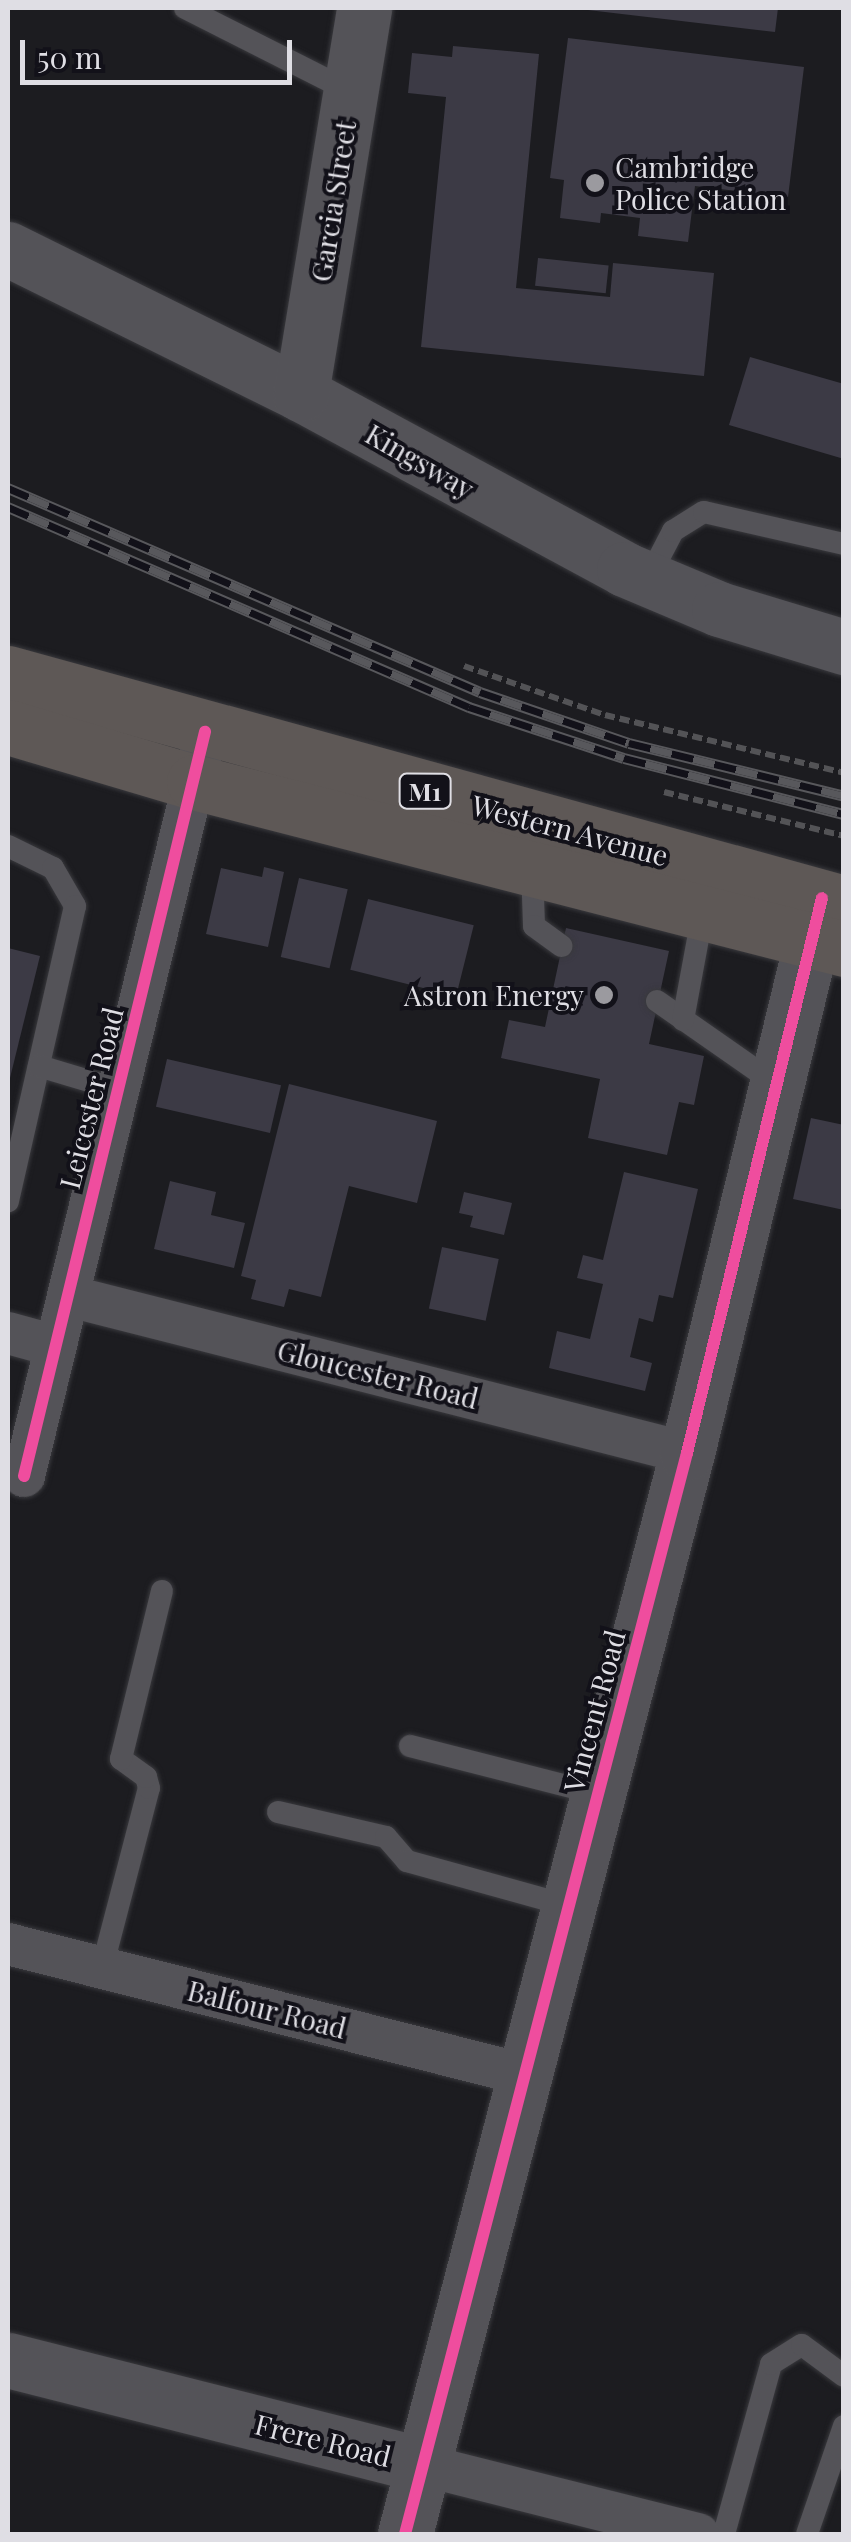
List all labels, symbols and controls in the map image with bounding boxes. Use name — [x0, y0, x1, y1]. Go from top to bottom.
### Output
scale bar — [25, 20, 298, 82]
text: 50 m — [37, 37, 102, 77]
street label: Garcia Street — [304, 118, 362, 284]
place label: Cambridge Police Station — [615, 150, 786, 216]
marker: Cambridge Police Station — [584, 172, 606, 194]
street label: Kingsway — [360, 417, 480, 505]
road number: M1 — [398, 771, 452, 811]
street label: Western Avenue — [468, 788, 672, 872]
place label: Astron Energy — [404, 978, 584, 1012]
marker: Astron Energy — [593, 984, 615, 1006]
street label: Leicester Road — [52, 1004, 130, 1192]
street label: Gloucester Road — [274, 1333, 482, 1415]
street label: Vincent Road — [556, 1626, 632, 1796]
street label: Balfour Road — [184, 1973, 350, 2045]
street label: Frere Road — [252, 2407, 394, 2473]

